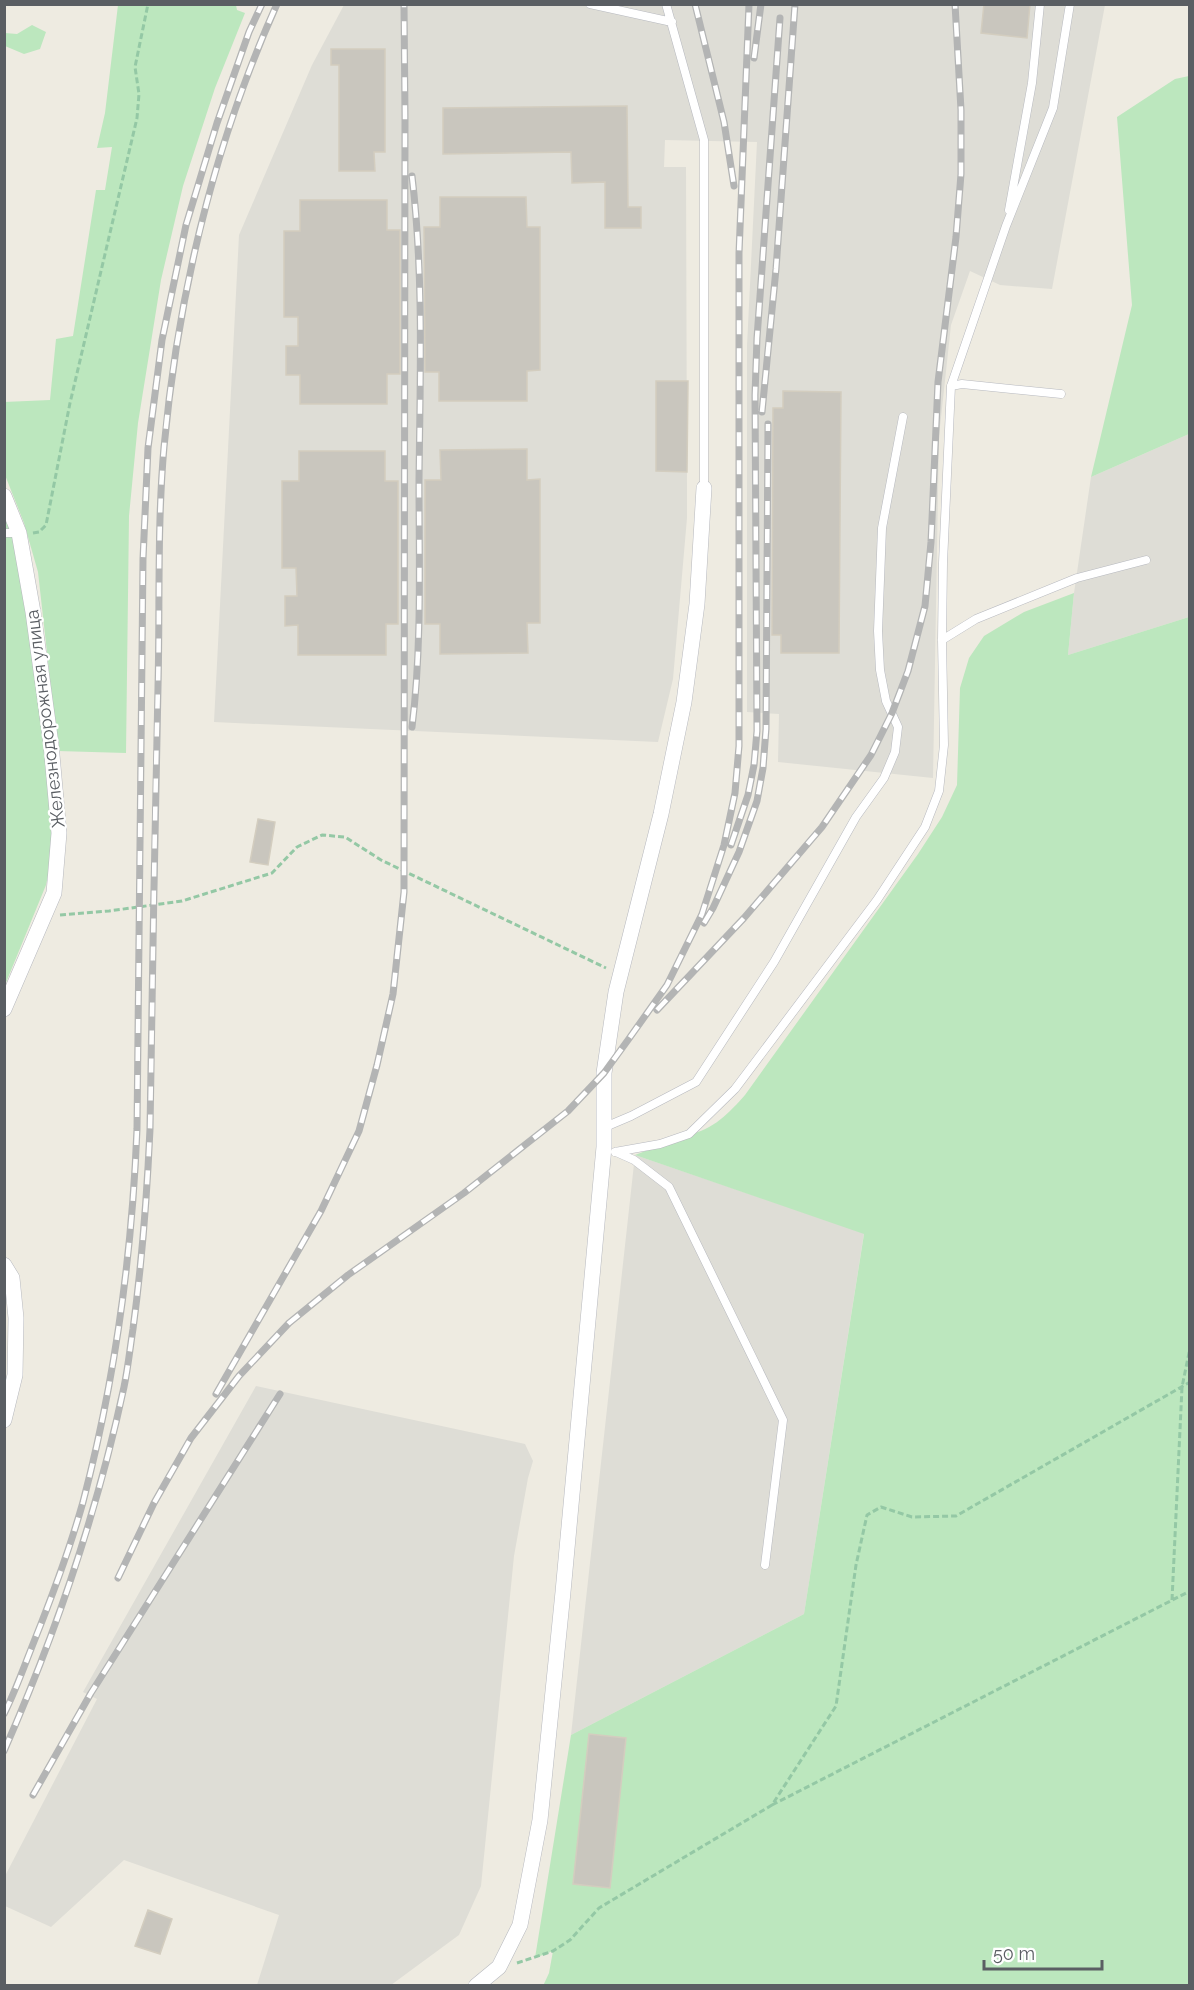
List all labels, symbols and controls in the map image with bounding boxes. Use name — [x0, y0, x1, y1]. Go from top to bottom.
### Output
street label: Железнодорожная улица — [21, 609, 69, 829]
scale bar — [984, 1933, 1102, 1971]
text: 50 m — [993, 1943, 1035, 1964]

